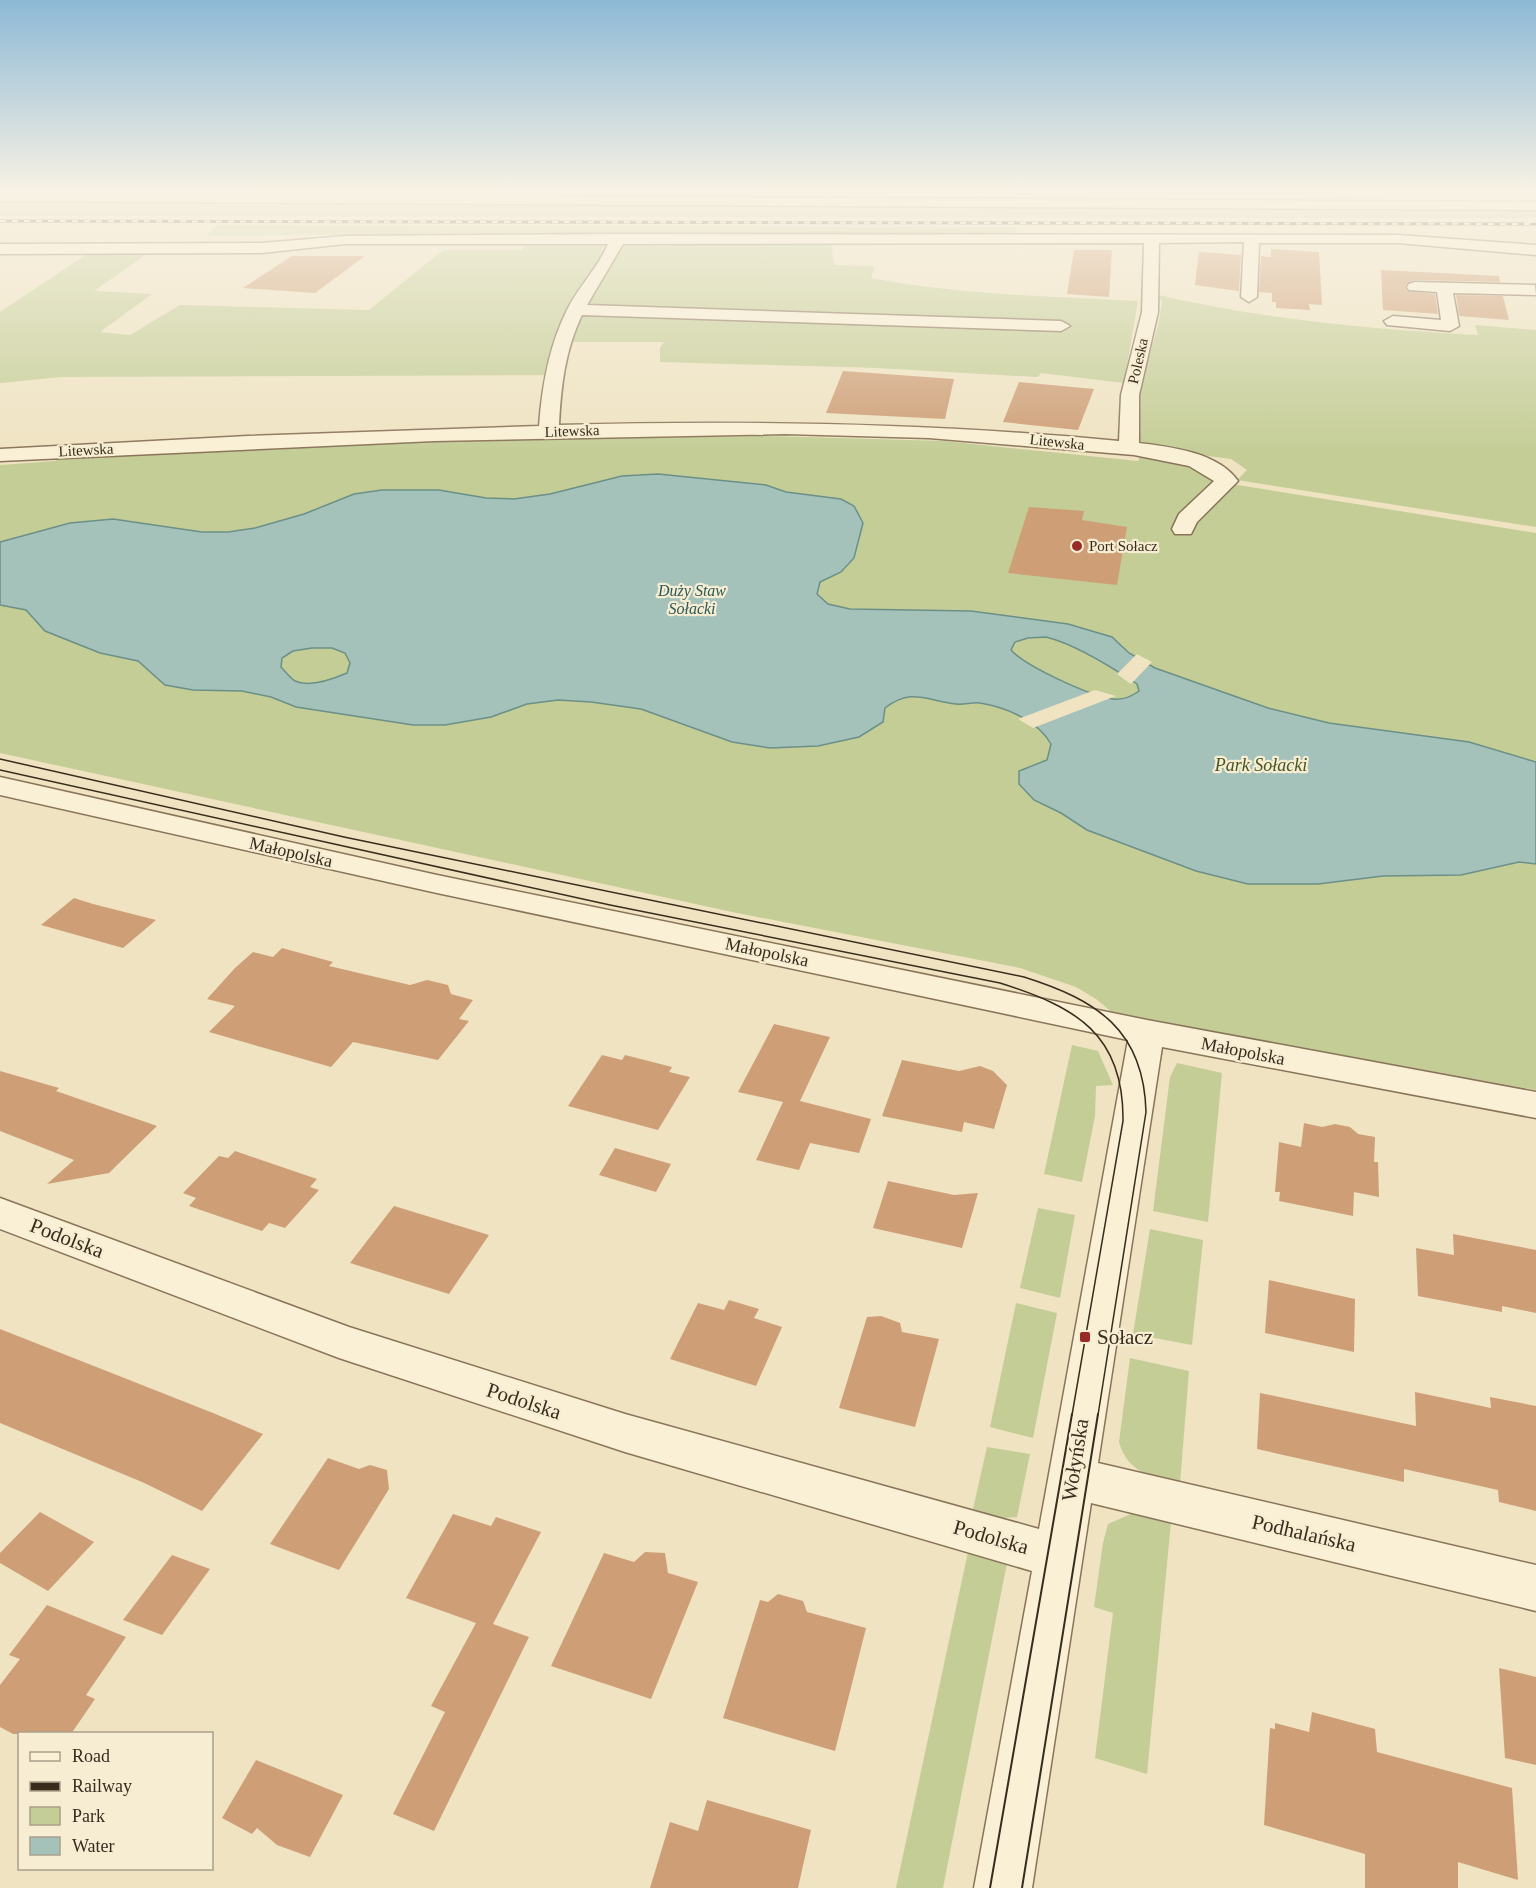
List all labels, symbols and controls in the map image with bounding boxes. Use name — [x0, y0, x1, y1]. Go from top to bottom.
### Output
street label: Poleska — [1125, 336, 1151, 386]
street label: Litewska — [544, 422, 600, 440]
street label: Litewska — [1029, 431, 1086, 453]
street label: Litewska — [58, 441, 114, 459]
place label: Port Sołacz — [1089, 538, 1158, 554]
marker: Port Sołacz — [1070, 539, 1084, 553]
water label: Duży Staw Sołacki — [657, 582, 726, 617]
park label: Park Sołacki — [1214, 755, 1307, 775]
street label: Małopolska — [247, 833, 335, 871]
street label: Małopolska — [723, 933, 811, 971]
street label: Małopolska — [1199, 1033, 1287, 1069]
street label: Podolska — [27, 1213, 108, 1263]
place label: Sołacz — [1097, 1325, 1153, 1349]
marker: Sołacz — [1078, 1330, 1092, 1344]
street label: Podolska — [484, 1378, 565, 1425]
street label: Wołyńska — [1057, 1416, 1093, 1503]
street label: Podhalańska — [1250, 1509, 1359, 1557]
street label: Podolska — [951, 1515, 1032, 1559]
legend — [18, 1732, 213, 1870]
text: Road — [72, 1746, 110, 1766]
text: Railway — [72, 1776, 132, 1796]
text: Park — [72, 1806, 105, 1826]
text: Water — [72, 1836, 115, 1856]

